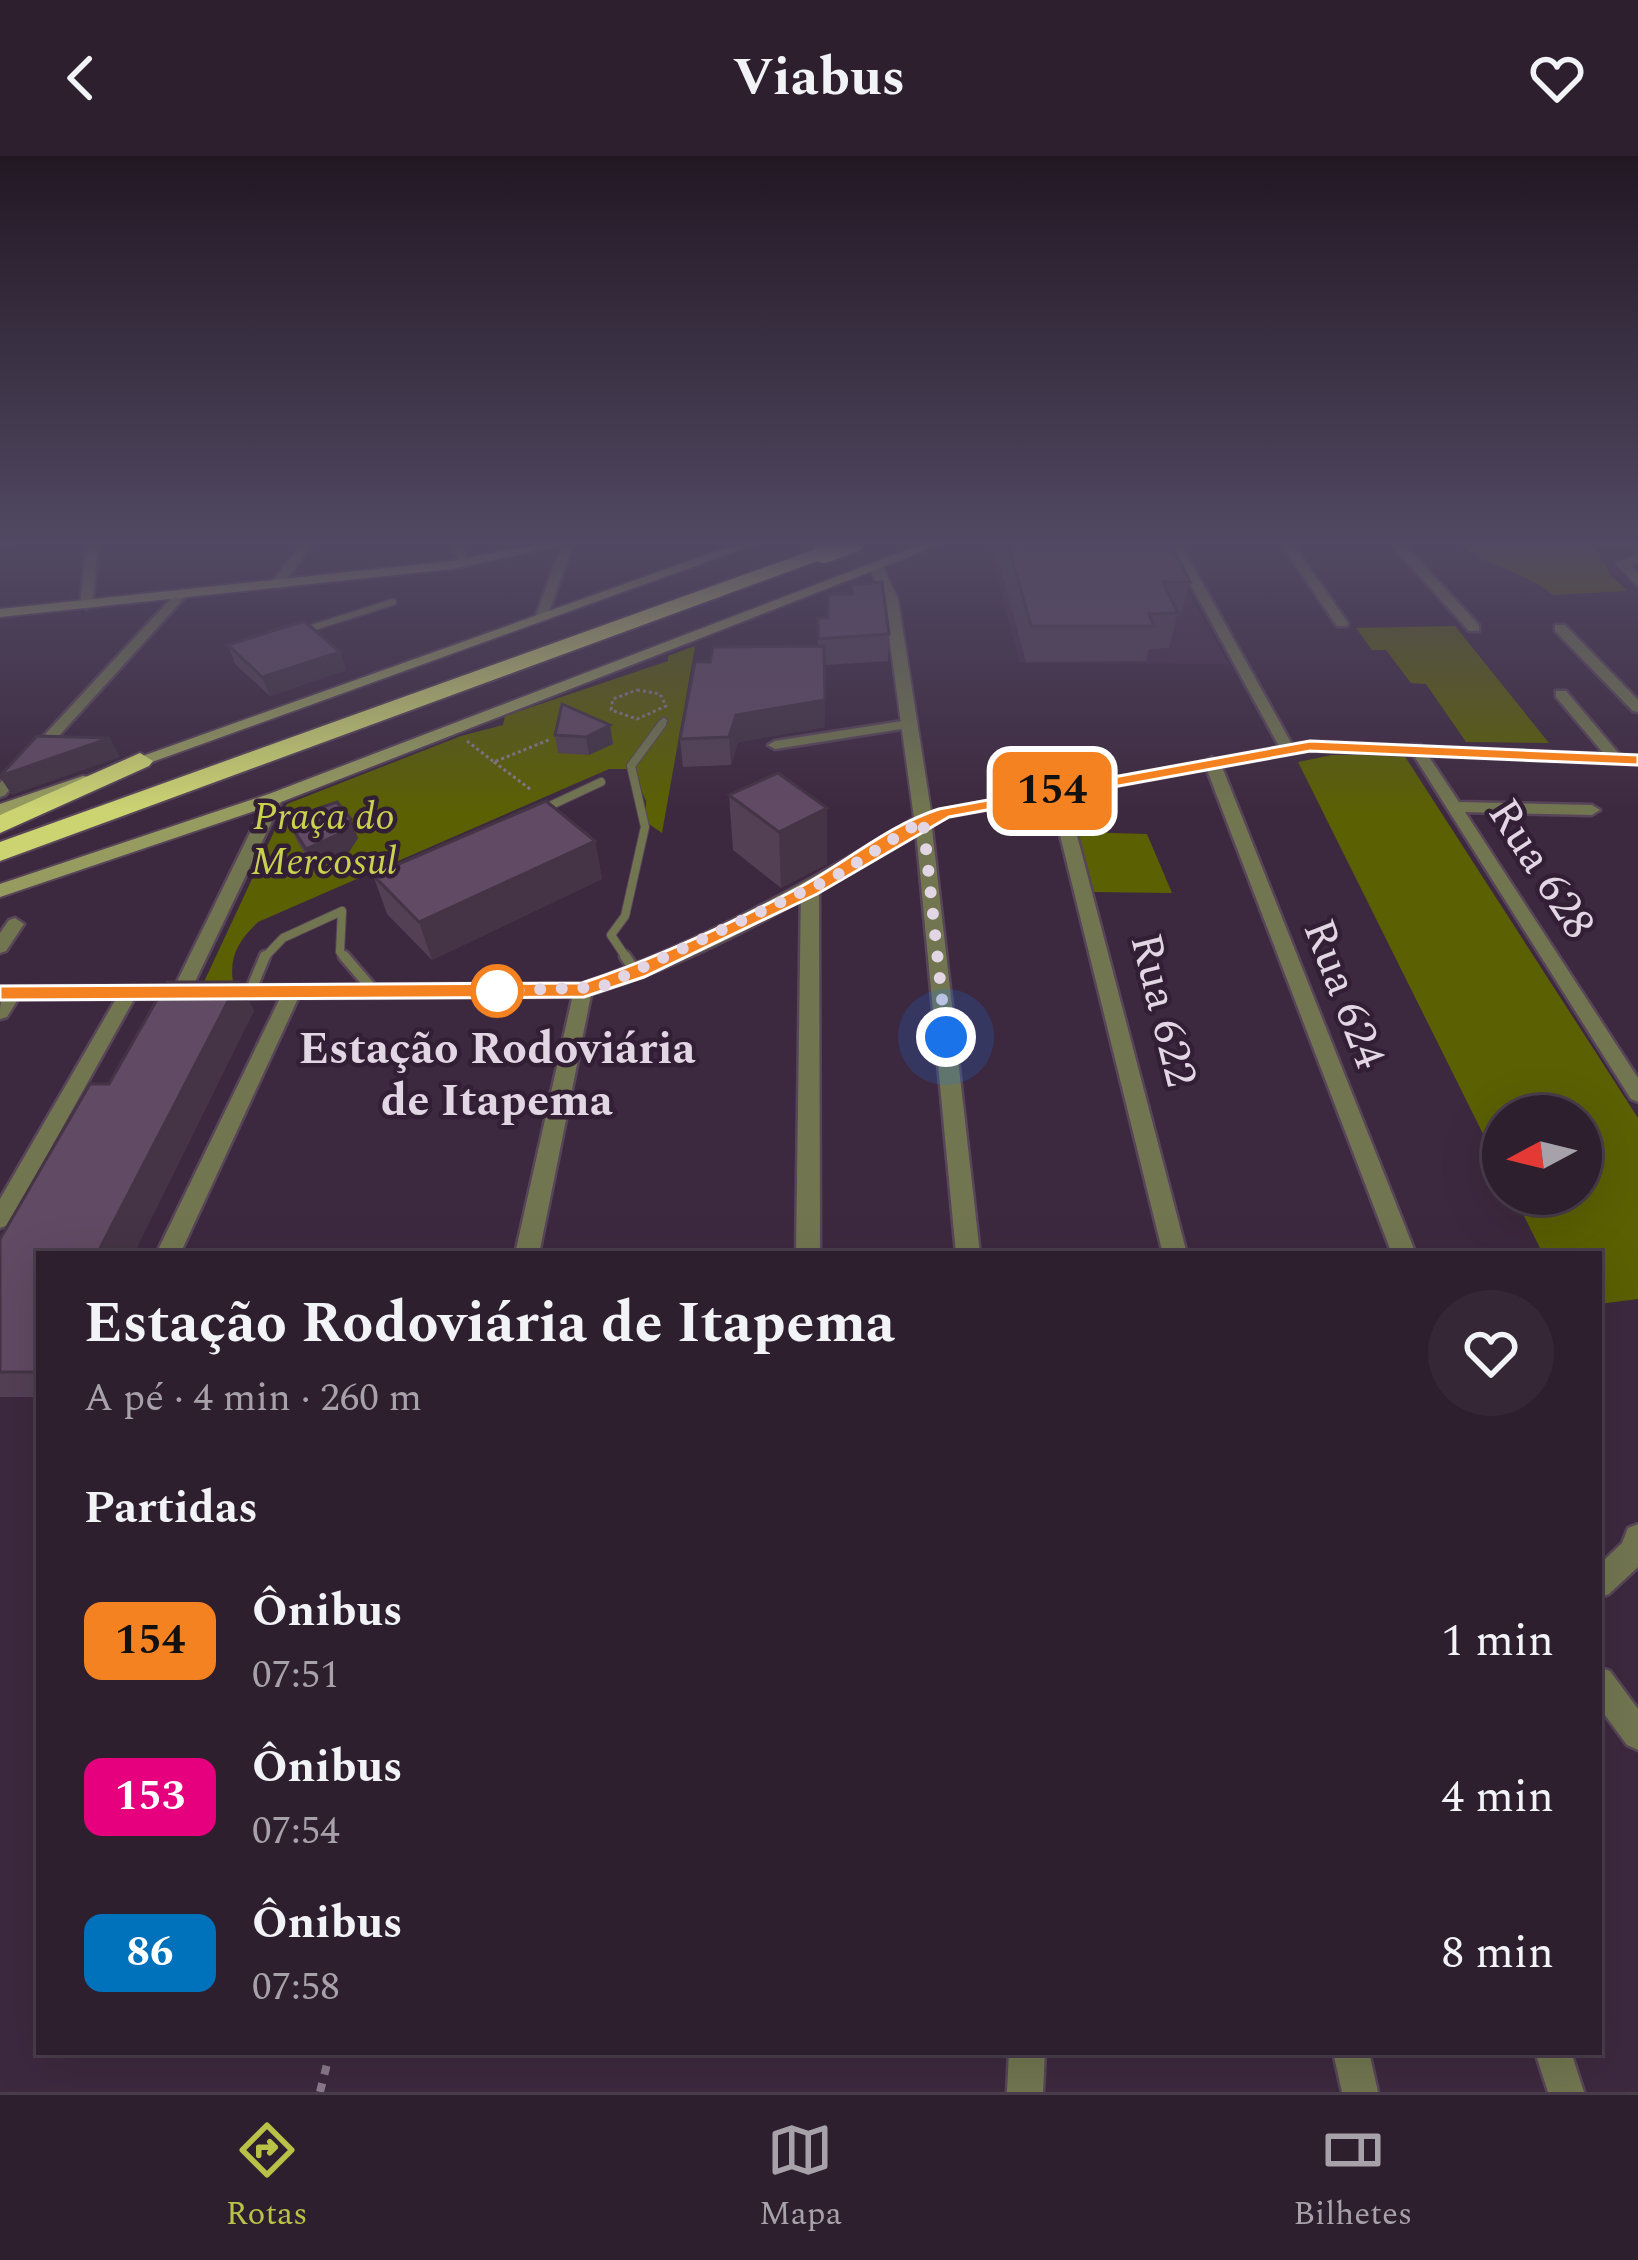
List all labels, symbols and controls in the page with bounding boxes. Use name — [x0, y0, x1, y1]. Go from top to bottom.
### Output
text: Viabus — [733, 37, 905, 119]
icon: back — [48, 45, 114, 111]
icon: heart — [1524, 45, 1590, 111]
line badge: 154 — [983, 752, 1121, 830]
text: 154 — [1017, 759, 1087, 822]
street label: Rua 628 — [1470, 785, 1612, 953]
park label: Praça do Mercosul — [251, 788, 397, 892]
street label: Rua 624 — [1284, 909, 1404, 1079]
street label: Rua 622 — [1111, 926, 1215, 1094]
marker: Estação Rodoviária de Itapema — [472, 966, 522, 1016]
your location — [916, 1007, 976, 1067]
place label: Estação Rodoviária de Itapema — [298, 1015, 696, 1136]
north arrow — [1482, 1095, 1602, 1215]
map controls — [1482, 1095, 1602, 1215]
text: Estação Rodoviária de Itapema — [84, 1281, 895, 1367]
button: heart — [1428, 1290, 1554, 1416]
text: A pé · 4 min · 260 m — [84, 1369, 422, 1428]
text: Partidas — [84, 1474, 258, 1543]
text: Ônibus — [252, 1577, 403, 1646]
text: 1 min — [1441, 1607, 1554, 1676]
text: 154 — [115, 1609, 185, 1672]
text: 07:51 — [252, 1646, 340, 1705]
text: Ônibus — [252, 1733, 403, 1802]
text: 4 min — [1441, 1763, 1554, 1832]
text: 153 — [115, 1765, 185, 1828]
text: 07:54 — [252, 1802, 340, 1861]
text: Ônibus — [252, 1889, 403, 1958]
text: 8 min — [1441, 1919, 1554, 1988]
text: 86 — [126, 1921, 174, 1984]
text: 07:58 — [252, 1958, 340, 2017]
tab: Rotas — [226, 2117, 307, 2239]
tab: Mapa — [759, 2117, 842, 2239]
tab: Bilhetes — [1293, 2117, 1412, 2239]

